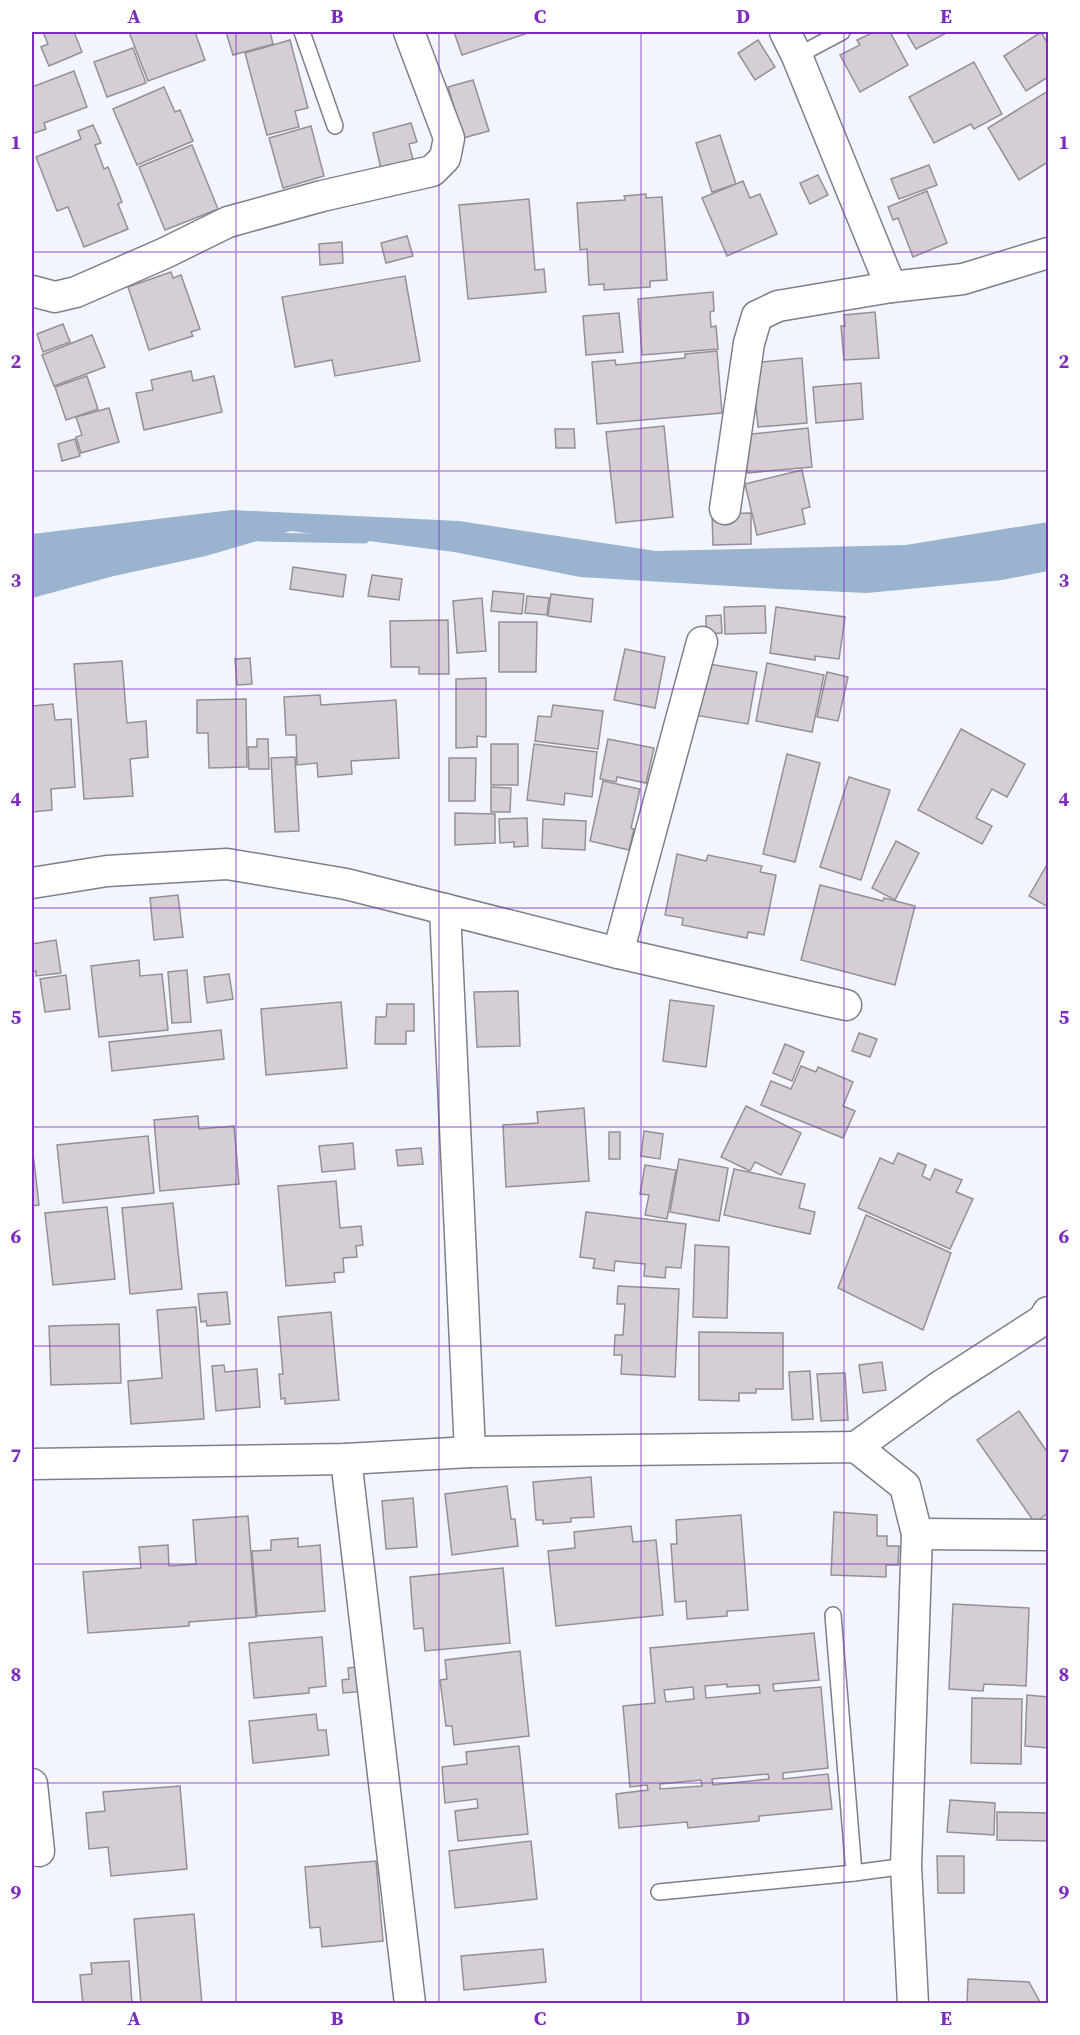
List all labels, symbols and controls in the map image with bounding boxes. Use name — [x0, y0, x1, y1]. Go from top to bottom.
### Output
text: A — [127, 2, 141, 30]
text: B — [330, 2, 344, 30]
text: C — [534, 2, 546, 30]
text: D — [736, 2, 750, 30]
text: E — [940, 2, 952, 30]
text: 1 — [11, 128, 21, 156]
text: 1 — [1059, 128, 1069, 156]
text: 2 — [11, 347, 22, 375]
text: 2 — [1059, 347, 1070, 375]
text: 3 — [11, 566, 22, 594]
text: 3 — [1059, 566, 1070, 594]
text: 4 — [11, 785, 22, 813]
text: 4 — [1059, 785, 1070, 813]
text: 5 — [11, 1003, 22, 1031]
text: 5 — [1059, 1003, 1070, 1031]
text: 6 — [11, 1222, 22, 1250]
text: 6 — [1059, 1222, 1070, 1250]
text: 7 — [11, 1441, 22, 1469]
text: 7 — [1059, 1441, 1070, 1469]
text: 8 — [11, 1660, 21, 1688]
text: 8 — [1059, 1660, 1069, 1688]
text: 9 — [11, 1878, 22, 1906]
text: 9 — [1059, 1878, 1070, 1906]
text: A — [127, 2004, 141, 2032]
text: B — [330, 2004, 344, 2032]
text: C — [534, 2004, 546, 2032]
text: D — [736, 2004, 750, 2032]
text: E — [940, 2004, 952, 2032]

